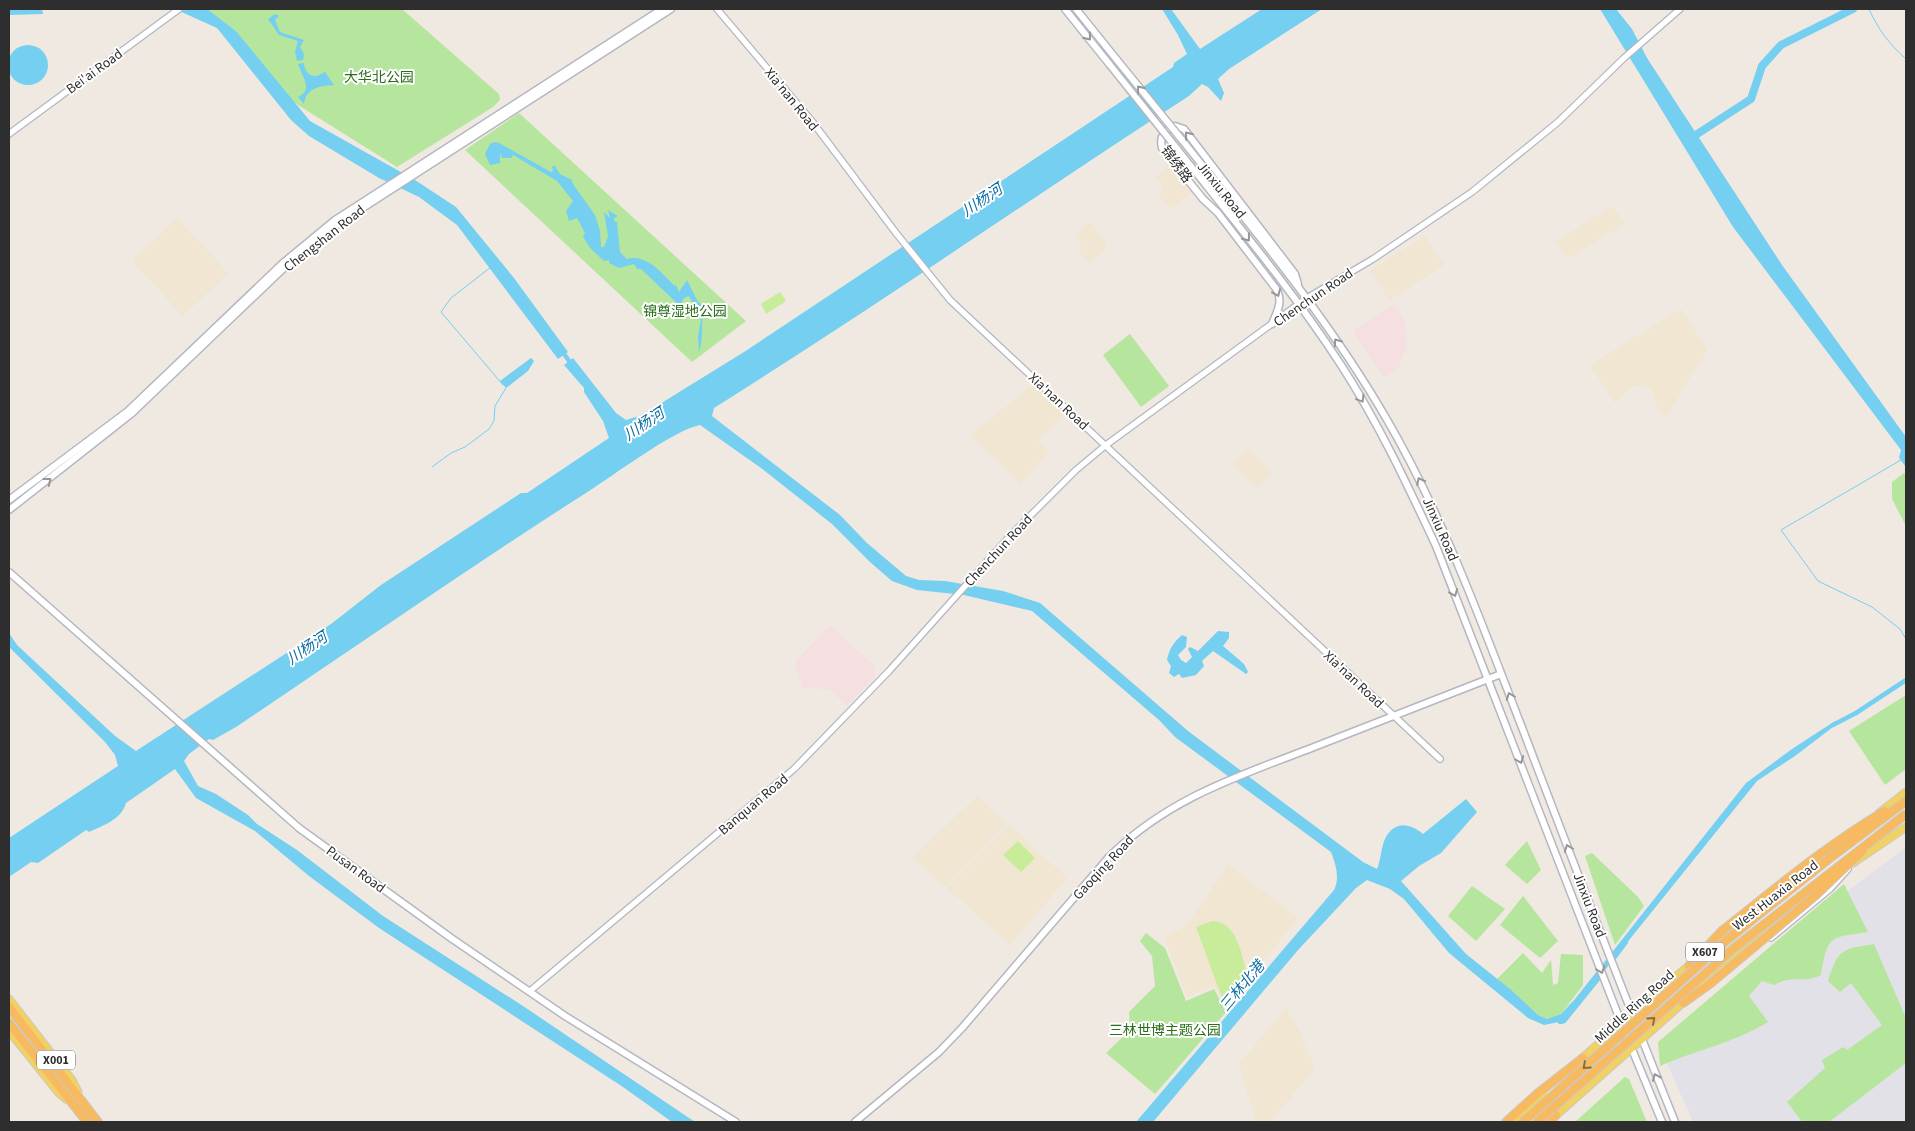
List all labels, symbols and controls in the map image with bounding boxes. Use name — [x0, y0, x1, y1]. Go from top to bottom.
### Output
one-way arrow — [1082, 31, 1090, 40]
street label: Bei'ai Road — [62, 44, 127, 99]
street label: Xia'nan Road — [759, 64, 823, 136]
park label: 大华北公园 — [344, 68, 414, 88]
one-way arrow — [1136, 85, 1145, 94]
one-way arrow — [1185, 132, 1194, 141]
street label: 锦绣路 — [1156, 142, 1197, 187]
street label: Jinxiu Road — [1192, 158, 1250, 223]
water label: 川杨河 — [958, 177, 1009, 222]
street label: Chengshan Road — [280, 201, 370, 277]
one-way arrow — [1242, 232, 1250, 241]
street label: Chenchun Road — [1270, 264, 1357, 332]
one-way arrow — [1270, 288, 1281, 297]
park label: 锦尊湿地公园 — [643, 302, 727, 322]
one-way arrow — [1334, 338, 1343, 347]
street label: Xia'nan Road — [1024, 368, 1093, 435]
one-way arrow — [1355, 394, 1365, 403]
water label: 川杨河 — [620, 401, 671, 446]
one-way arrow — [42, 477, 51, 486]
one-way arrow — [1416, 478, 1426, 487]
street label: Jinxiu Road — [1417, 494, 1463, 565]
street label: Chenchun Road — [960, 510, 1038, 591]
one-way arrow — [1449, 588, 1459, 596]
water label: 川杨河 — [283, 625, 334, 670]
street label: Xia'nan Road — [1319, 646, 1388, 713]
one-way arrow — [1506, 692, 1516, 701]
one-way arrow — [1514, 755, 1524, 764]
street label: Banquan Road — [714, 769, 793, 840]
street label: Gaoqing Road — [1068, 831, 1139, 905]
street label: Pusan Road — [322, 841, 389, 898]
one-way arrow — [1564, 844, 1574, 852]
street label: West Huaxia Road — [1728, 856, 1823, 936]
street label: Jinxiu Road — [1568, 870, 1611, 941]
road number: X607 — [1686, 942, 1724, 962]
water label: 三林北港 — [1215, 955, 1271, 1016]
street label: Middle Ring Road — [1590, 965, 1679, 1048]
one-way arrow — [1595, 965, 1605, 974]
one-way arrow — [1647, 1017, 1656, 1026]
park label: 三林世博主题公园 — [1109, 1021, 1221, 1041]
road number: X001 — [37, 1050, 75, 1070]
one-way arrow — [1582, 1061, 1591, 1070]
one-way arrow — [1652, 1073, 1663, 1082]

